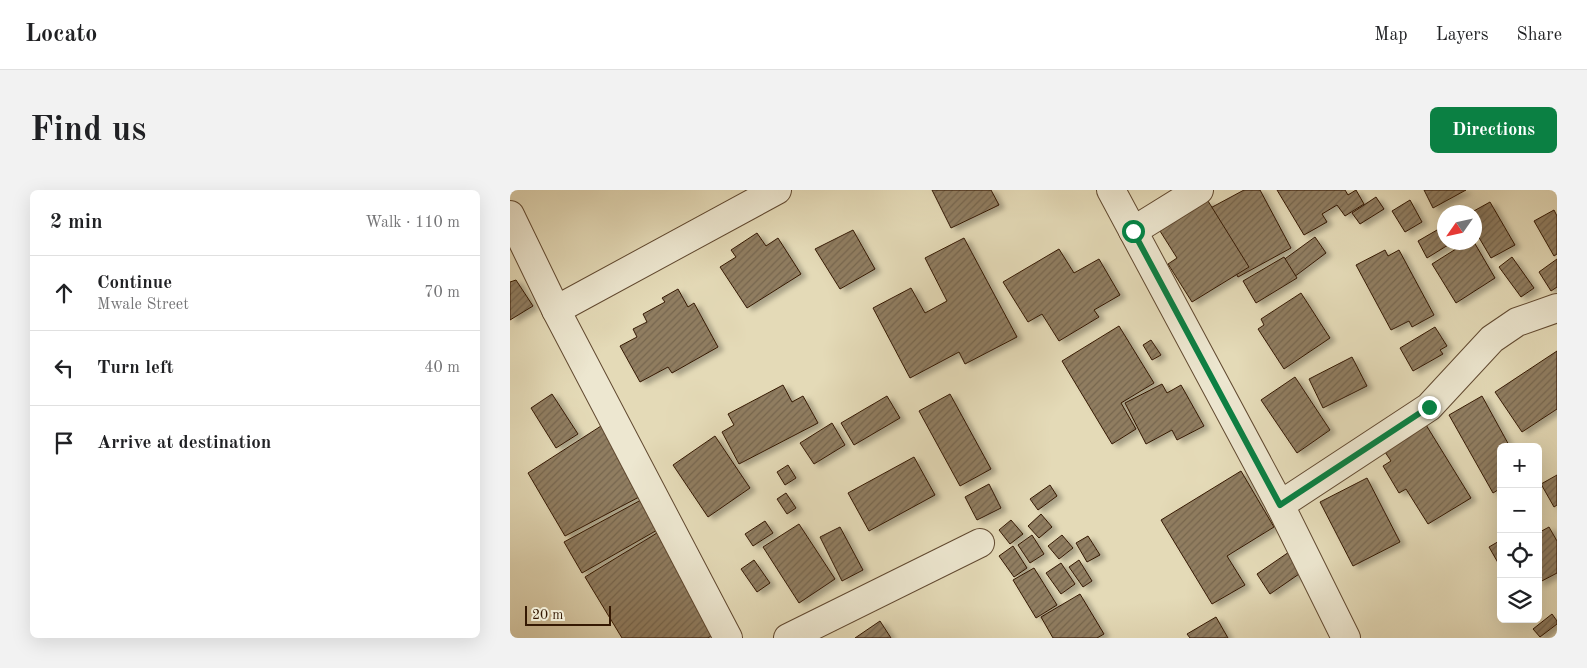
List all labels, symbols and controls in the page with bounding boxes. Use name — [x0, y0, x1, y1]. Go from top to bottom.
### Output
text: Locato — [25, 23, 97, 47]
text: Map — [1374, 26, 1408, 44]
text: Layers — [1436, 26, 1488, 44]
text: Share — [1516, 26, 1562, 44]
button: Directions — [1430, 107, 1557, 153]
text: Find us — [30, 113, 146, 148]
north arrow — [1437, 205, 1482, 250]
text: 2 min — [50, 212, 103, 233]
text: Walk · 110 m — [365, 215, 460, 231]
route start — [1122, 220, 1145, 243]
text: Continue — [97, 274, 172, 293]
icon: ahead — [50, 279, 78, 307]
text: 70 m — [424, 285, 460, 301]
text: Mwale Street — [97, 297, 189, 313]
icon: left — [50, 354, 78, 382]
text: Turn left — [97, 359, 174, 378]
text: 40 m — [424, 360, 460, 376]
route end — [1418, 396, 1441, 419]
icon: arrive — [50, 429, 78, 457]
text: Arrive at destination — [97, 434, 271, 453]
map controls — [1497, 443, 1542, 623]
button: + — [1497, 443, 1542, 488]
button: − — [1497, 488, 1542, 533]
button: locate — [1497, 533, 1542, 578]
button: layers — [1497, 578, 1542, 623]
scale bar — [525, 603, 611, 626]
text: 20 m — [532, 608, 563, 622]

